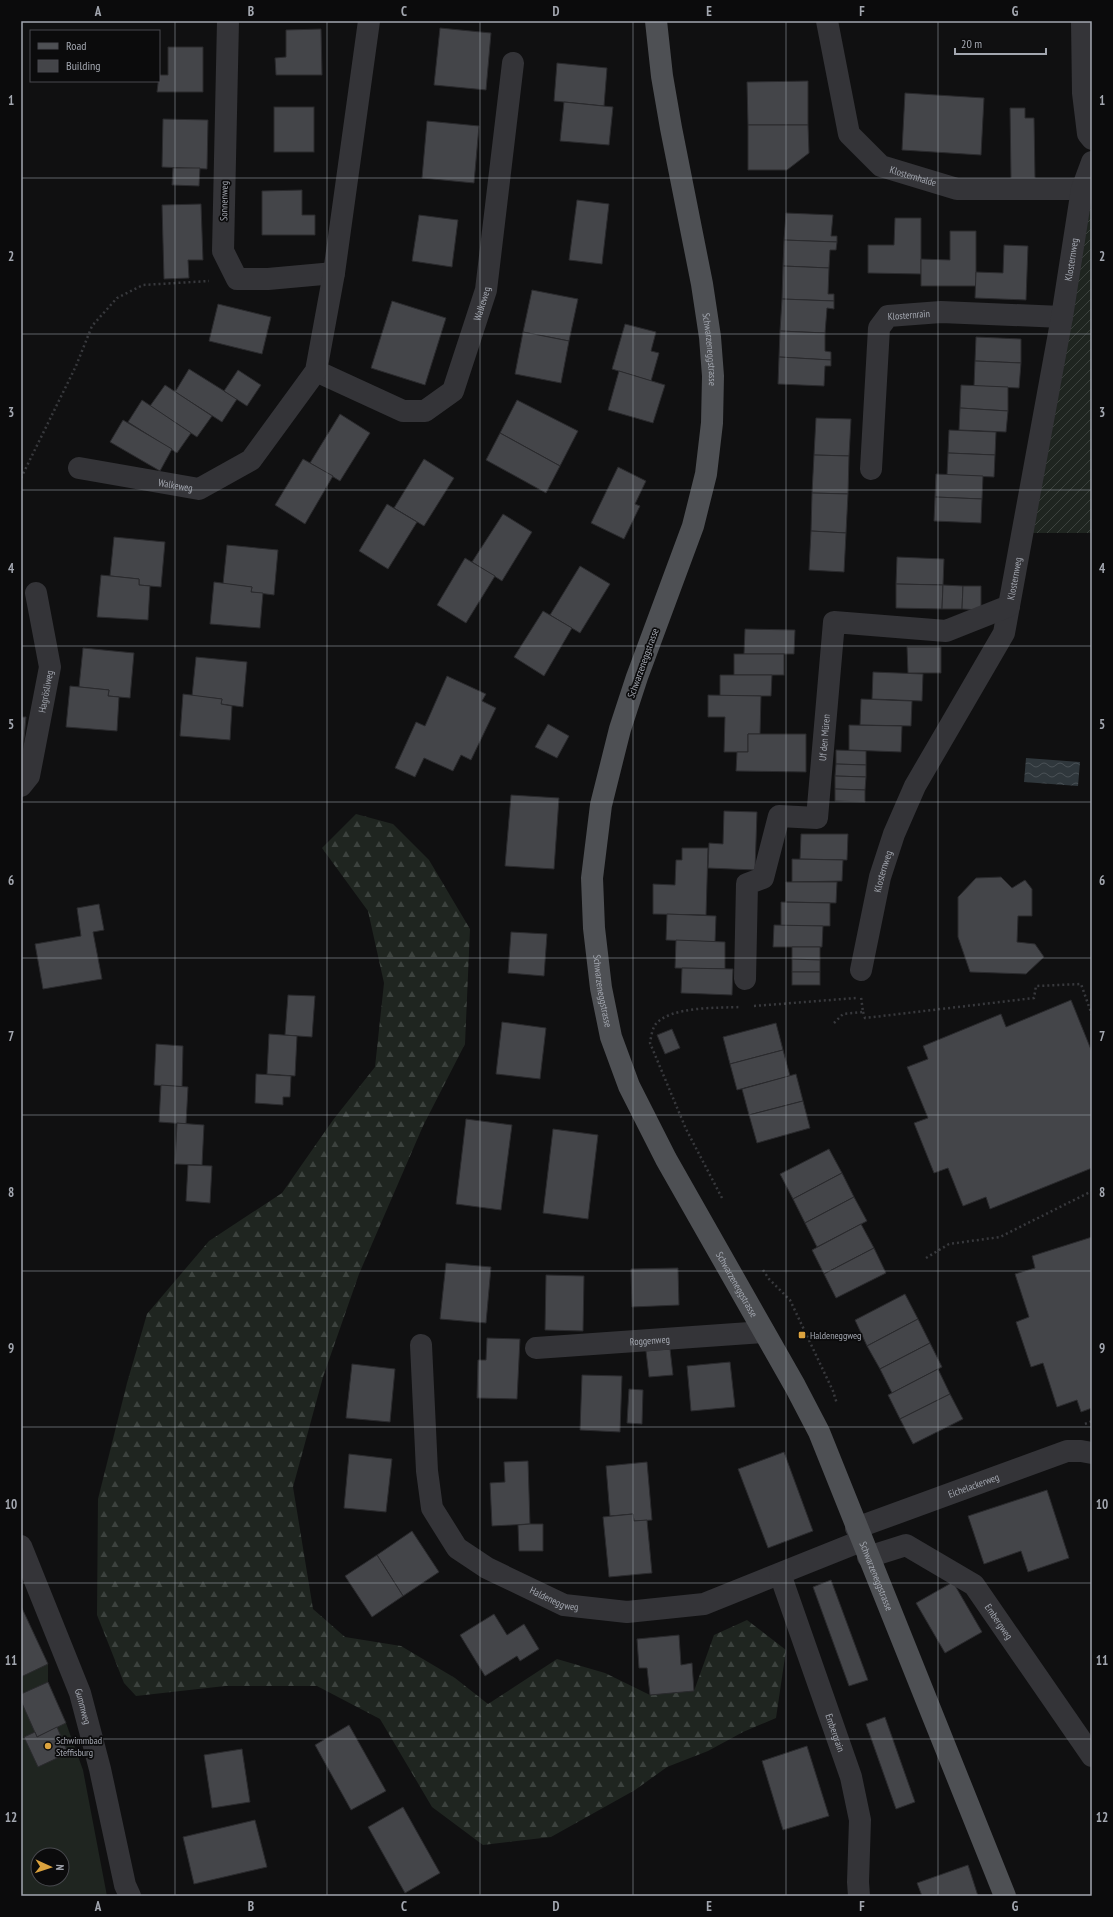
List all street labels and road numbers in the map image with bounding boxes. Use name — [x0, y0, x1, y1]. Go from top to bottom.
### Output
street label: Klosternhalde — [888, 163, 938, 189]
street label: Sonnenweg — [217, 181, 231, 221]
street label: Klosternweg — [1061, 237, 1081, 282]
street label: Walkeweg — [470, 286, 493, 322]
street label: Klosternrain — [887, 306, 930, 323]
street label: Schwarzeneggstrasse — [700, 312, 720, 386]
street label: Walkeweg — [157, 475, 194, 494]
street label: Klosternweg — [1004, 556, 1024, 601]
street label: Schwarzeneggstrasse — [624, 626, 662, 700]
street label: Hagrösliweg — [35, 669, 56, 714]
street label: Uf den Müren — [815, 714, 832, 761]
street label: Klosternweg — [871, 849, 895, 893]
street label: Schwarzeneggstrasse — [591, 954, 615, 1028]
street label: Schwarzeneggstrasse — [713, 1249, 761, 1319]
street label: Roggenweg — [629, 1332, 670, 1348]
street label: Eichelackerweg — [946, 1470, 1001, 1500]
street label: Schwarzeneggstrasse — [857, 1539, 896, 1612]
street label: Haldeneggweg — [528, 1583, 579, 1613]
street label: Embergweg — [982, 1601, 1016, 1642]
street label: Gummweg — [72, 1686, 94, 1725]
street label: Embergrain — [823, 1712, 848, 1753]

